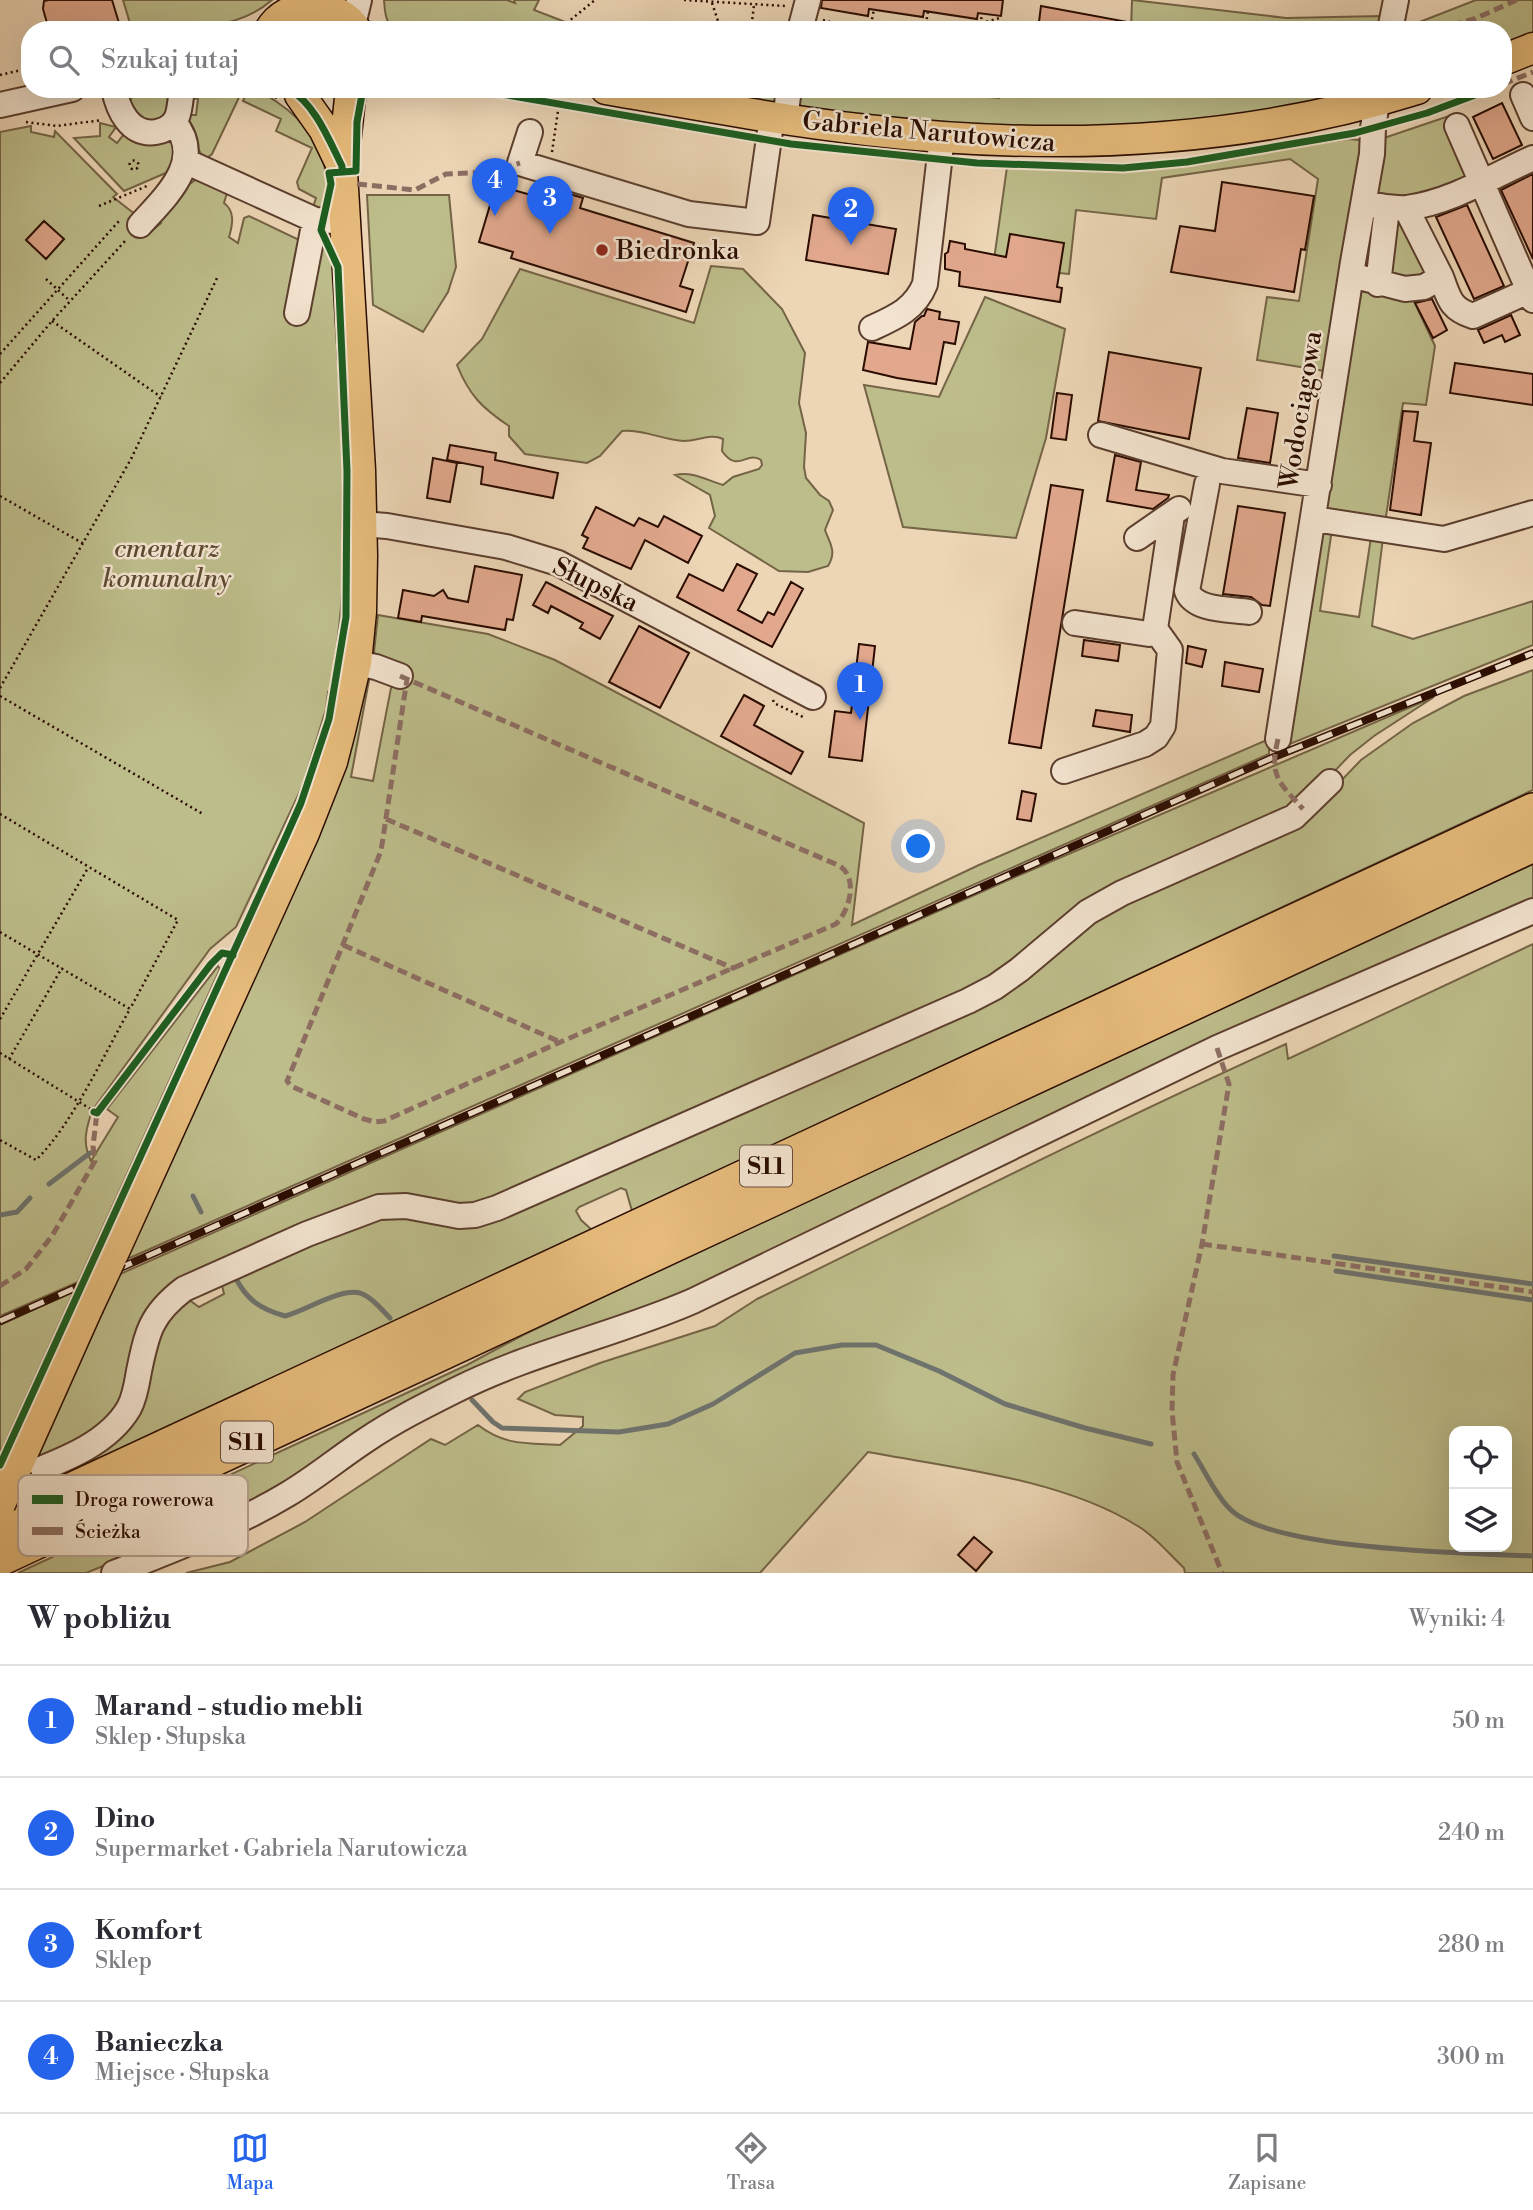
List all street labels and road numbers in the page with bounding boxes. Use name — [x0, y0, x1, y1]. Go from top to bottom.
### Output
street label: Gabriela Narutowicza — [801, 105, 1058, 159]
street label: Wodociągowa — [1273, 328, 1329, 492]
street label: Słupska — [547, 550, 644, 620]
road number: S11 — [740, 1146, 792, 1186]
road number: S11 — [221, 1422, 273, 1462]

